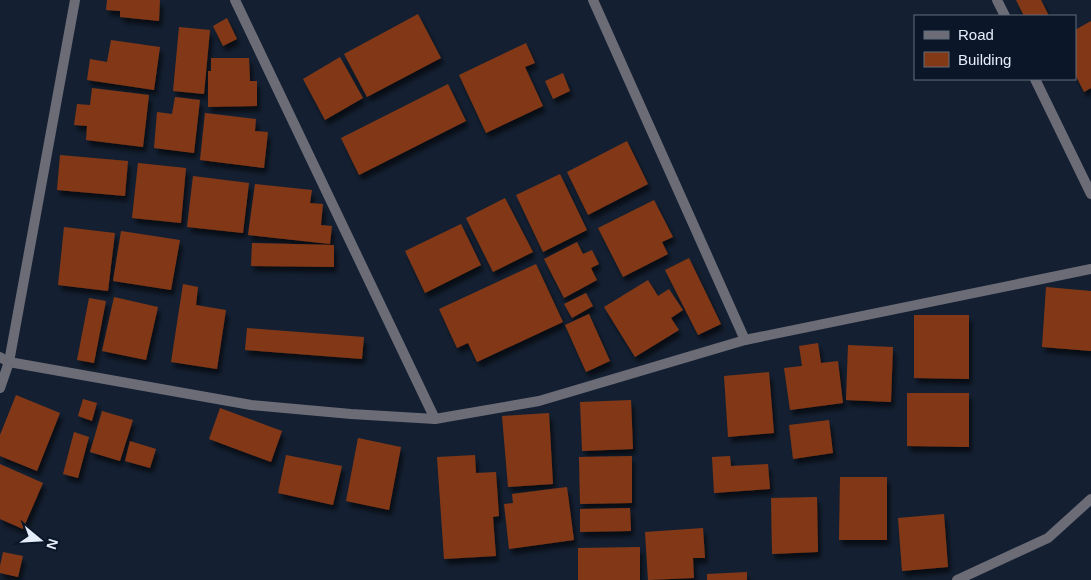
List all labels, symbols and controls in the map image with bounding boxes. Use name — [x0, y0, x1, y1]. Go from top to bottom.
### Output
legend — [914, 15, 1076, 80]
text: Road — [958, 26, 994, 43]
text: Building — [958, 51, 1011, 68]
north arrow — [15, 515, 65, 565]
text: N — [43, 537, 62, 551]

